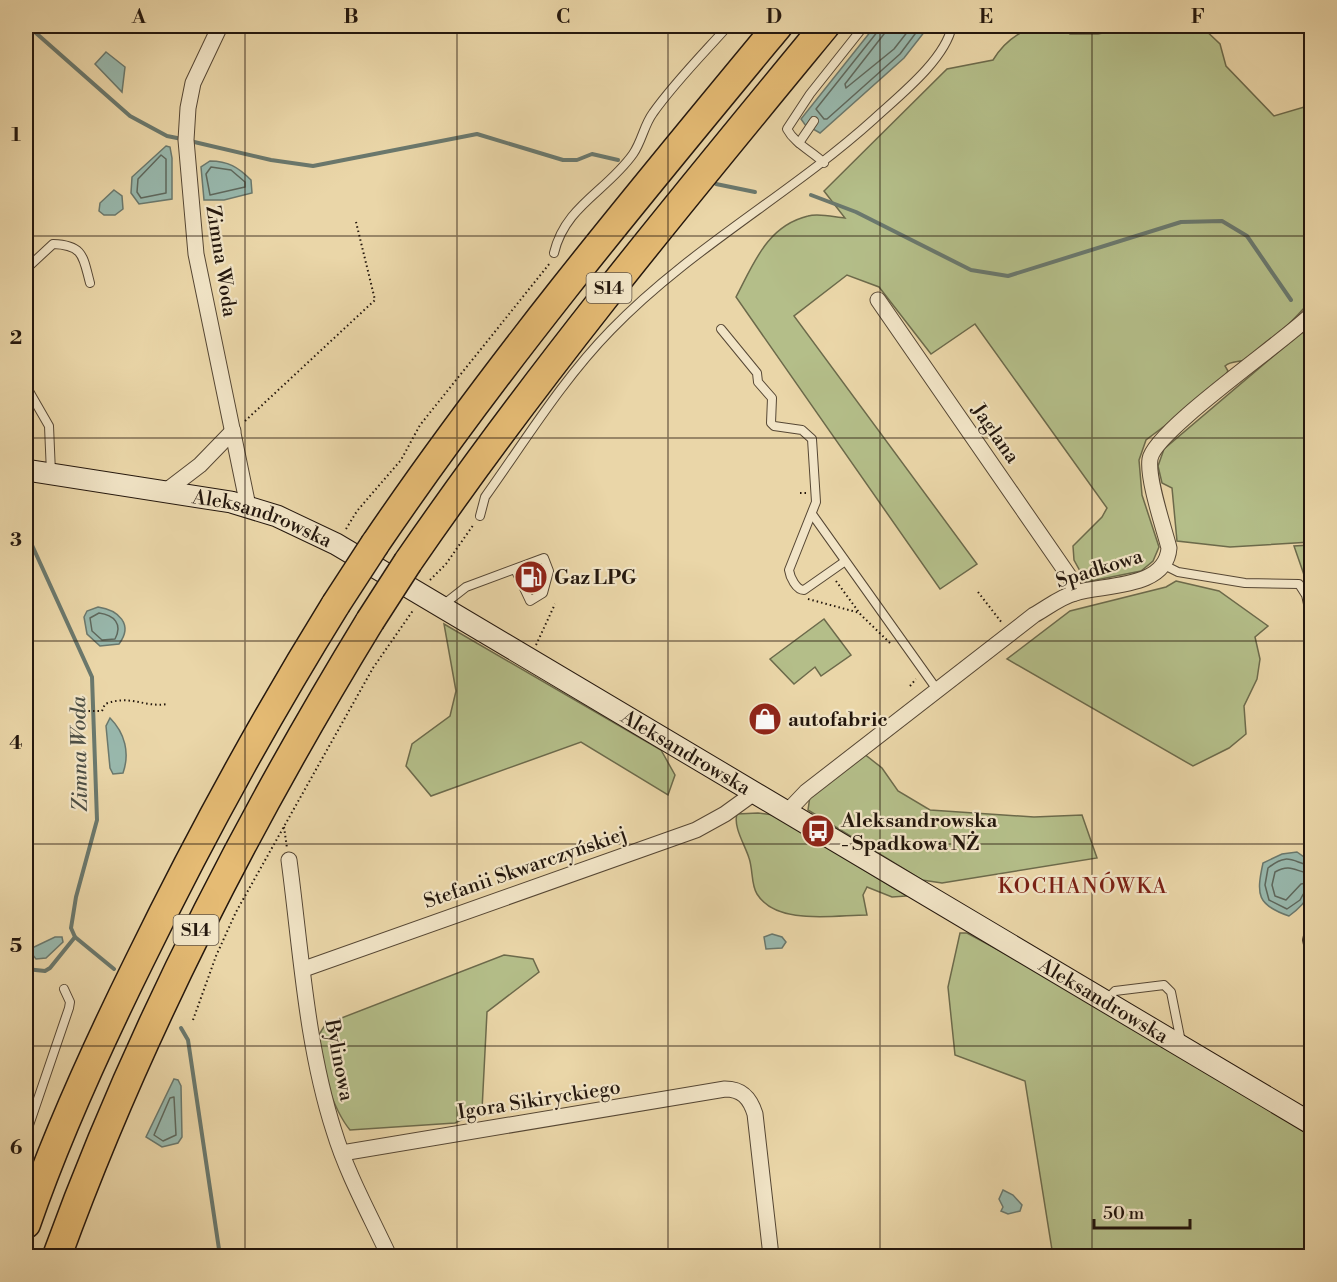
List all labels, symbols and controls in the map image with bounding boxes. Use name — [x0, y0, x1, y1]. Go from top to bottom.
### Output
text: A — [131, 5, 147, 30]
text: B — [343, 5, 359, 30]
text: C — [556, 5, 570, 30]
text: D — [766, 5, 782, 30]
text: E — [979, 5, 993, 30]
text: F — [1191, 5, 1205, 30]
text: 1 — [11, 123, 21, 148]
street label: Zimna Woda — [199, 204, 242, 320]
road number: S14 — [586, 273, 632, 303]
text: 2 — [10, 326, 22, 351]
street label: Jaglana — [965, 398, 1025, 469]
street label: Aleksandrowska — [190, 485, 336, 555]
text: 3 — [10, 528, 22, 553]
street label: Spadkowa — [1053, 544, 1147, 594]
fuel station icon: Gaz LPG — [513, 559, 549, 595]
place label: Gaz LPG — [554, 566, 637, 591]
water label: Zimna Woda — [66, 696, 94, 812]
shop icon: autofabric — [747, 701, 783, 737]
street label: Aleksandrowska — [615, 705, 755, 802]
place label: autofabric — [788, 708, 888, 733]
text: 4 — [9, 731, 23, 756]
place label: Aleksandrowska - Spadkowa NŻ — [840, 809, 997, 857]
bus stop icon: Aleksandrowska - Spadkowa NŻ — [800, 813, 836, 849]
street label: Stefanii Skwarczyńskiej — [421, 822, 630, 915]
district label: KOCHANÓWKA — [998, 871, 1168, 900]
road number: S14 — [174, 915, 218, 945]
text: 5 — [10, 934, 22, 959]
street label: Aleksandrowska — [1033, 953, 1173, 1050]
street label: Bylinowa — [318, 1016, 359, 1104]
street label: Igora Sikiryckiego — [456, 1075, 622, 1126]
text: 6 — [10, 1136, 23, 1161]
scale bar — [1094, 1192, 1190, 1230]
text: 50 m — [1103, 1202, 1145, 1225]

